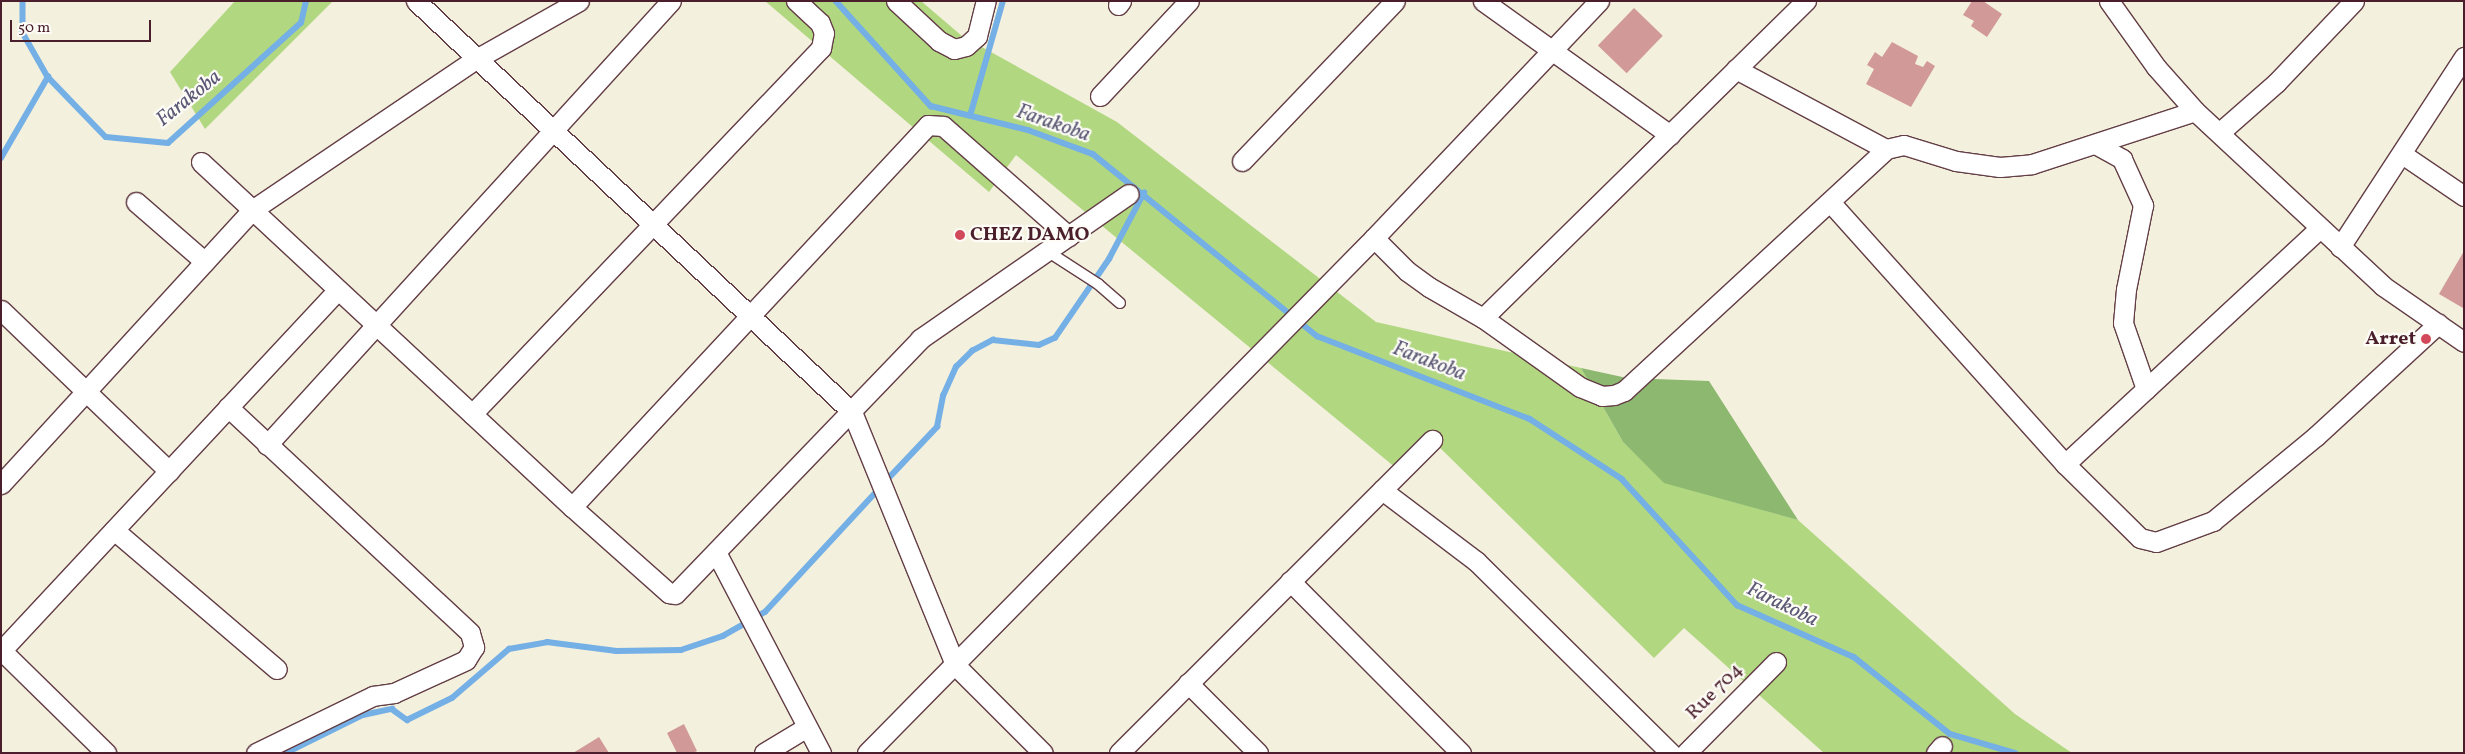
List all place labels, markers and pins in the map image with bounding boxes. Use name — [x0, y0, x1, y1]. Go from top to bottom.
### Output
place label: CHEZ DAMO — [970, 223, 1089, 247]
marker: CHEZ DAMO — [954, 229, 966, 241]
place label: Arret — [2365, 327, 2416, 351]
marker: Arret — [2420, 333, 2432, 345]

